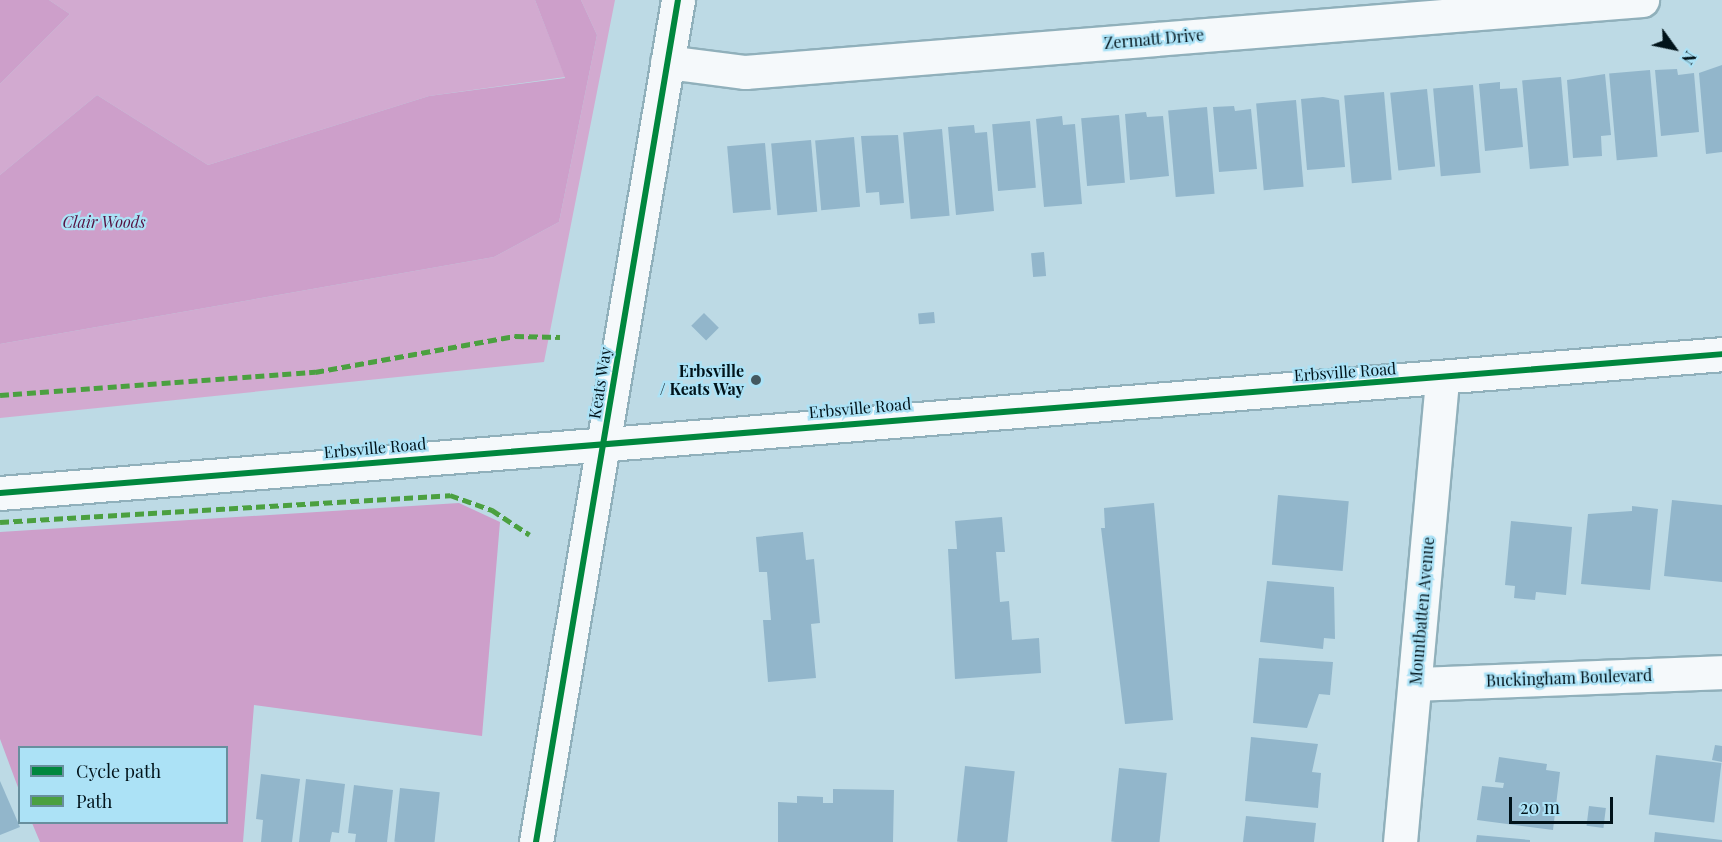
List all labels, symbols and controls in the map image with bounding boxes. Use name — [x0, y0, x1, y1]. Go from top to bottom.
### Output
north arrow — [1644, 18, 1704, 78]
street label: Zermatt Drive — [1103, 25, 1205, 53]
text: N — [1678, 48, 1701, 69]
park label: Clair Woods — [62, 212, 146, 232]
street label: Keats Way — [585, 345, 615, 421]
street label: Erbsville Road — [1293, 359, 1397, 385]
place label: Erbsville / Keats Way — [659, 361, 744, 399]
marker: Erbsville / Keats Way — [749, 373, 763, 387]
street label: Erbsville Road — [808, 394, 912, 422]
street label: Erbsville Road — [323, 434, 427, 462]
street label: Mountbatten Avenue — [1406, 536, 1438, 686]
street label: Buckingham Boulevard — [1486, 666, 1652, 690]
legend — [18, 746, 228, 824]
text: Cycle path — [76, 759, 161, 783]
scale bar — [1512, 785, 1616, 823]
text: Path — [76, 789, 112, 813]
text: 20 m — [1520, 795, 1560, 819]

